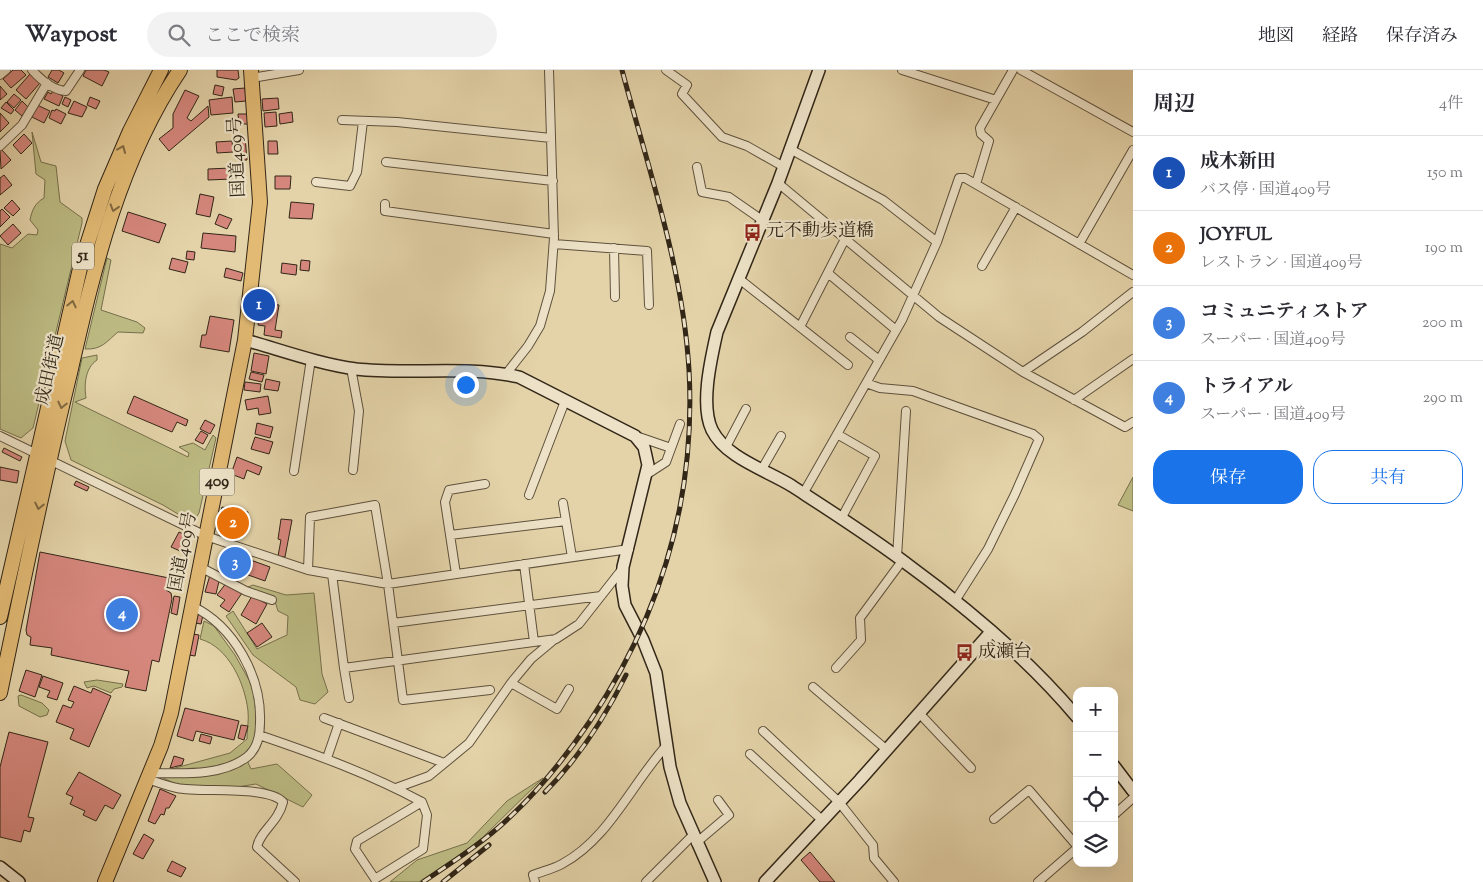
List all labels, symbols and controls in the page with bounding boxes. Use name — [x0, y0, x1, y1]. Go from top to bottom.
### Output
search box — [147, 12, 497, 57]
text: Waypost — [25, 18, 117, 52]
icon: search — [165, 21, 193, 49]
text: ここで検索 — [205, 23, 300, 50]
text: 地図 — [1258, 24, 1294, 50]
text: 経路 — [1322, 24, 1358, 50]
text: 保存済み — [1386, 24, 1458, 50]
text: 周辺 — [1153, 90, 1195, 120]
text: 4件 — [1439, 93, 1463, 116]
street label: 国道409号 — [223, 116, 253, 198]
one-way arrow — [115, 145, 126, 154]
text: 成木新田 — [1200, 149, 1276, 176]
text: 1 — [1166, 162, 1172, 185]
text: 150 m — [1427, 162, 1463, 185]
text: バス停 · 国道409号 — [1200, 179, 1331, 202]
one-way arrow — [110, 203, 120, 212]
place label: 元不動歩道橋 — [766, 219, 874, 245]
bus stop icon: 元不動歩道橋 — [742, 222, 762, 242]
text: JOYFUL — [1200, 222, 1272, 249]
text: 2 — [1165, 237, 1173, 260]
text: 190 m — [1425, 237, 1463, 260]
road number: 51 — [72, 242, 94, 270]
text: レストラン · 国道409号 — [1200, 252, 1363, 275]
pin: 1 — [243, 286, 275, 324]
one-way arrow — [66, 299, 77, 308]
text: コミュニティストア — [1200, 299, 1369, 326]
text: 3 — [1166, 312, 1172, 335]
text: 200 m — [1422, 312, 1463, 335]
text: スーパー · 国道409号 — [1200, 329, 1345, 352]
street label: 成田街道 — [30, 332, 72, 408]
your location — [453, 372, 479, 398]
text: トライアル — [1200, 374, 1293, 401]
text: 4 — [1165, 387, 1173, 410]
text: 290 m — [1423, 387, 1463, 410]
one-way arrow — [57, 400, 68, 409]
text: スーパー · 国道409号 — [1200, 404, 1345, 427]
button: 保存 — [1153, 450, 1303, 504]
button: 共有 — [1313, 450, 1463, 504]
road number: 409 — [200, 468, 234, 496]
one-way arrow — [34, 502, 45, 511]
pin: 2 — [217, 504, 249, 542]
street label: 国道409号 — [163, 510, 205, 594]
pin: 3 — [219, 544, 251, 582]
pin: 4 — [106, 595, 138, 633]
place label: 成瀬台 — [978, 640, 1032, 666]
bus stop icon: 成瀬台 — [954, 643, 974, 663]
map controls — [1073, 687, 1118, 867]
button: + — [1073, 687, 1118, 732]
button: − — [1073, 732, 1118, 777]
button: locate — [1073, 777, 1118, 822]
button: layers — [1073, 822, 1118, 867]

